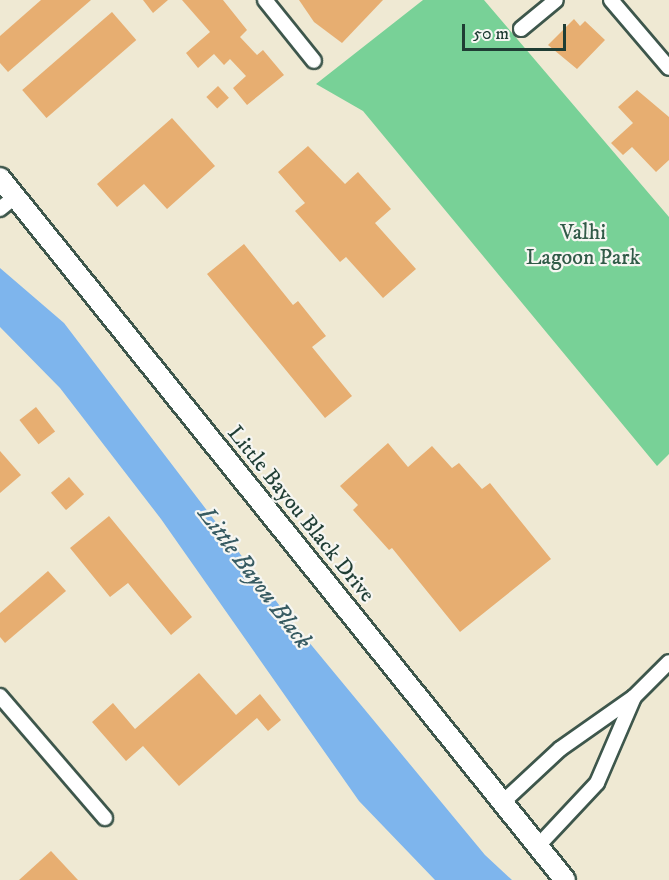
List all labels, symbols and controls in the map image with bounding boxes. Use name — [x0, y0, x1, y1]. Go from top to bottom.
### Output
scale bar — [465, 12, 568, 50]
text: 50 m — [473, 23, 509, 45]
park label: Valhi Lagoon Park — [526, 219, 640, 270]
street label: Little Bayou Black Drive — [222, 420, 380, 608]
water label: Little Bayou Black — [191, 501, 317, 655]

